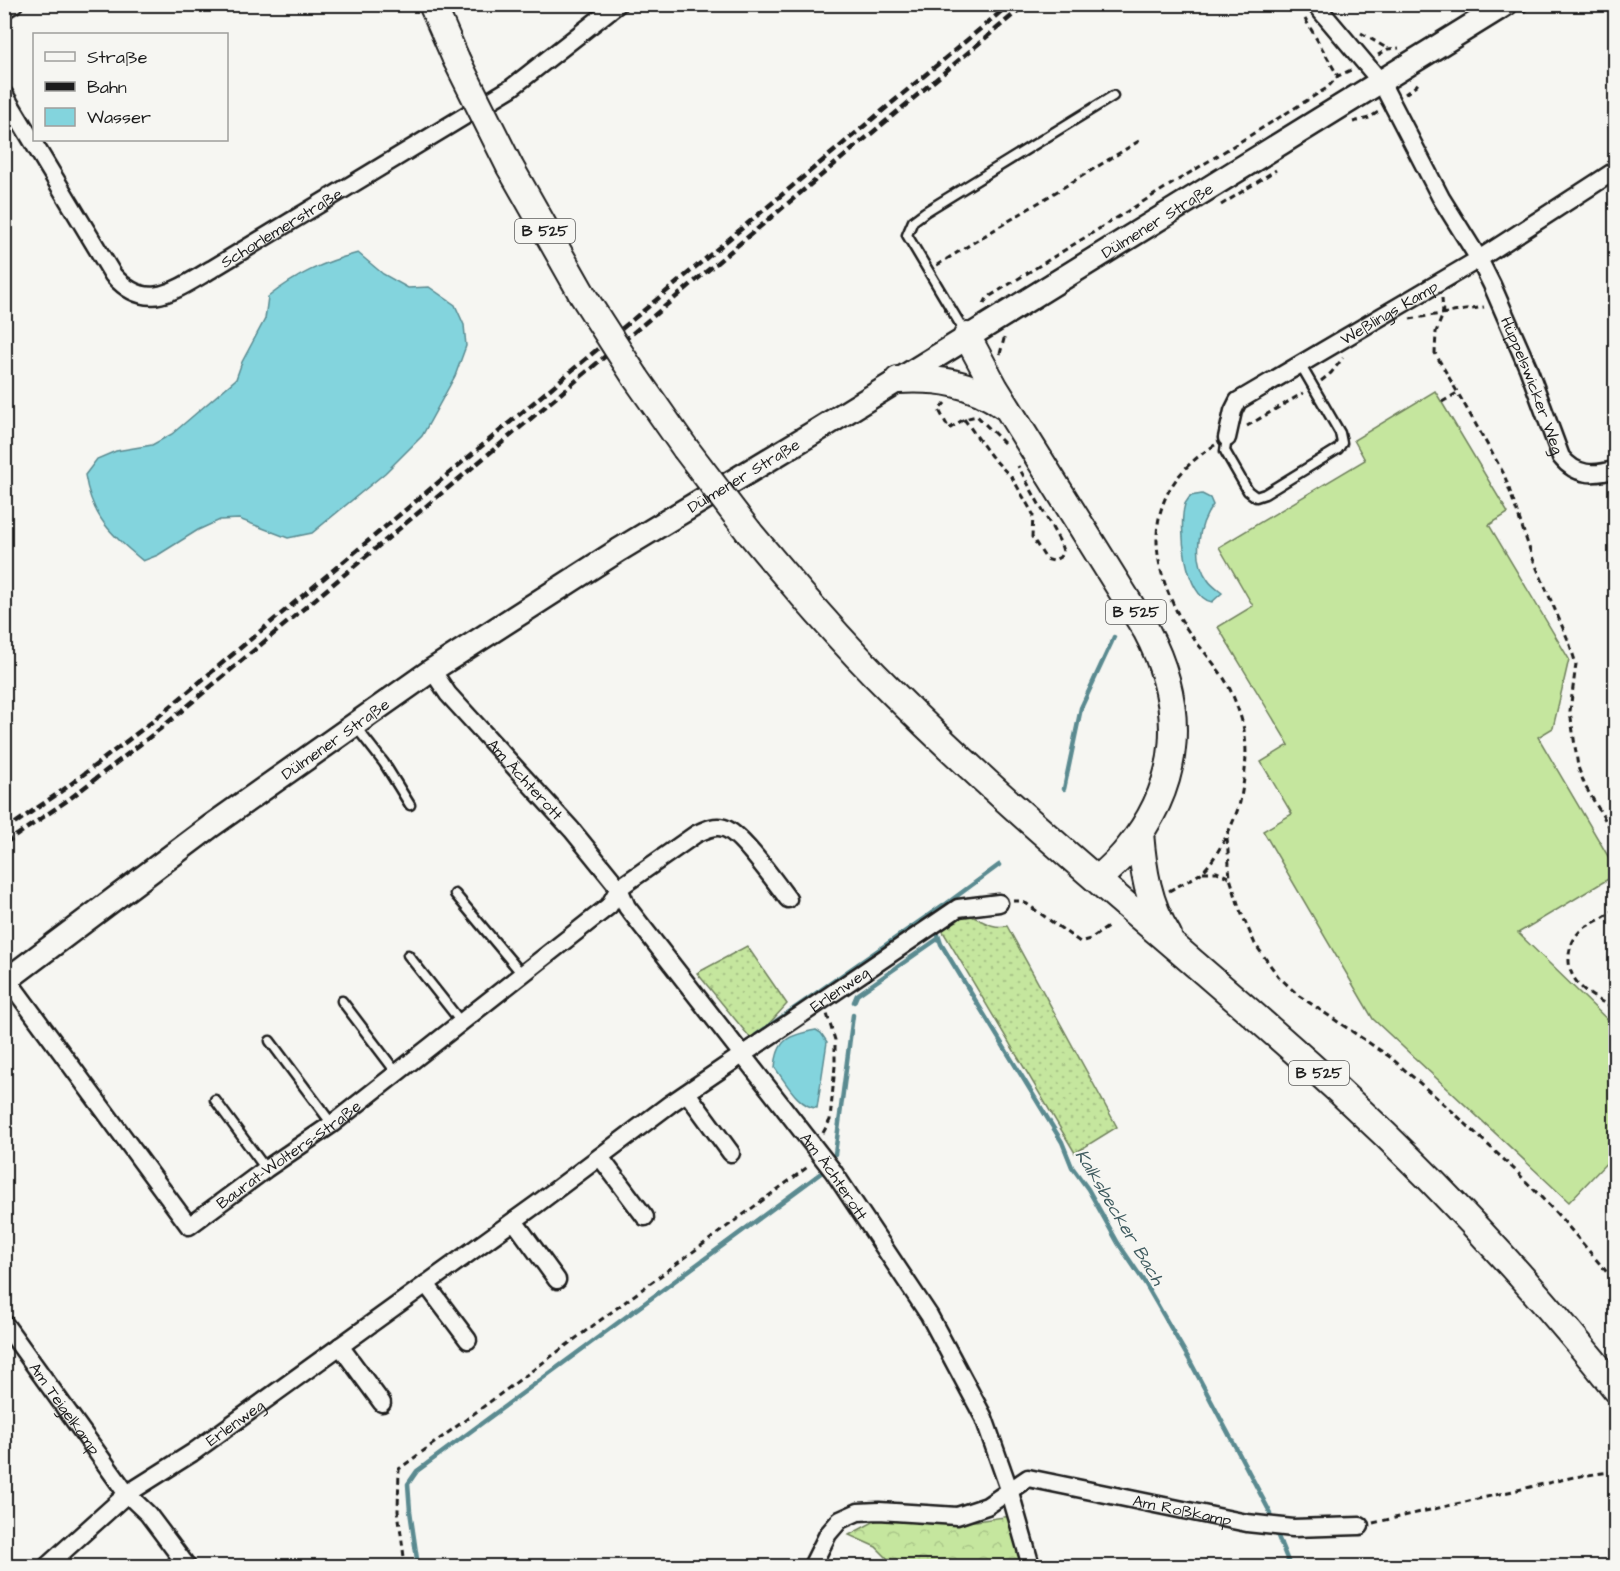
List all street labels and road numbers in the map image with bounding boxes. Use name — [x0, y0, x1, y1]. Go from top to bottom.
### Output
street label: Dülmener Straße — [1097, 178, 1218, 264]
street label: Schorlemerstraße — [216, 183, 347, 273]
road number: B 525 — [515, 219, 575, 243]
street label: Weßlings Kamp — [1336, 276, 1442, 350]
street label: Hüppelswicker Weg — [1495, 313, 1569, 458]
street label: Dülmener Straße — [683, 433, 804, 518]
road number: B 525 — [1106, 600, 1166, 624]
street label: Dülmener Straße — [277, 693, 394, 785]
street label: Am Ächterott — [482, 734, 568, 826]
street label: Erlenweg — [806, 962, 874, 1018]
road number: B 525 — [1289, 1061, 1349, 1085]
street label: Baurat-Wolters-Straße — [212, 1095, 366, 1214]
street label: Am Ächterott — [795, 1128, 873, 1225]
street label: Am Teigelkamp — [24, 1358, 105, 1460]
street label: Erlenweg — [201, 1394, 269, 1452]
street label: Am Roßkamp — [1131, 1490, 1234, 1532]

